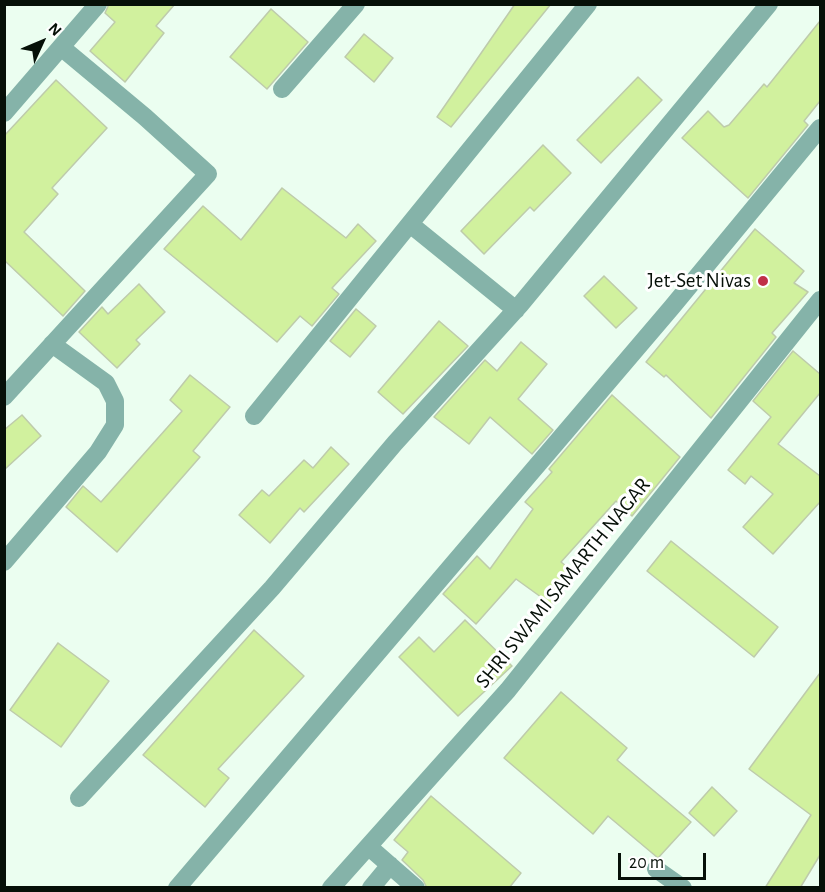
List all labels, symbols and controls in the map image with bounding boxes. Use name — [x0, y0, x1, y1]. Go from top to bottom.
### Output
north arrow — [12, 12, 72, 72]
text: N — [45, 20, 65, 39]
place label: Jet-Set Nivas — [648, 268, 751, 294]
marker: Jet-Set Nivas — [756, 274, 770, 288]
street label: SHRI SWAMI SAMARTH NAGAR — [470, 473, 656, 693]
scale bar — [621, 841, 710, 879]
text: 20 m — [629, 854, 664, 872]

